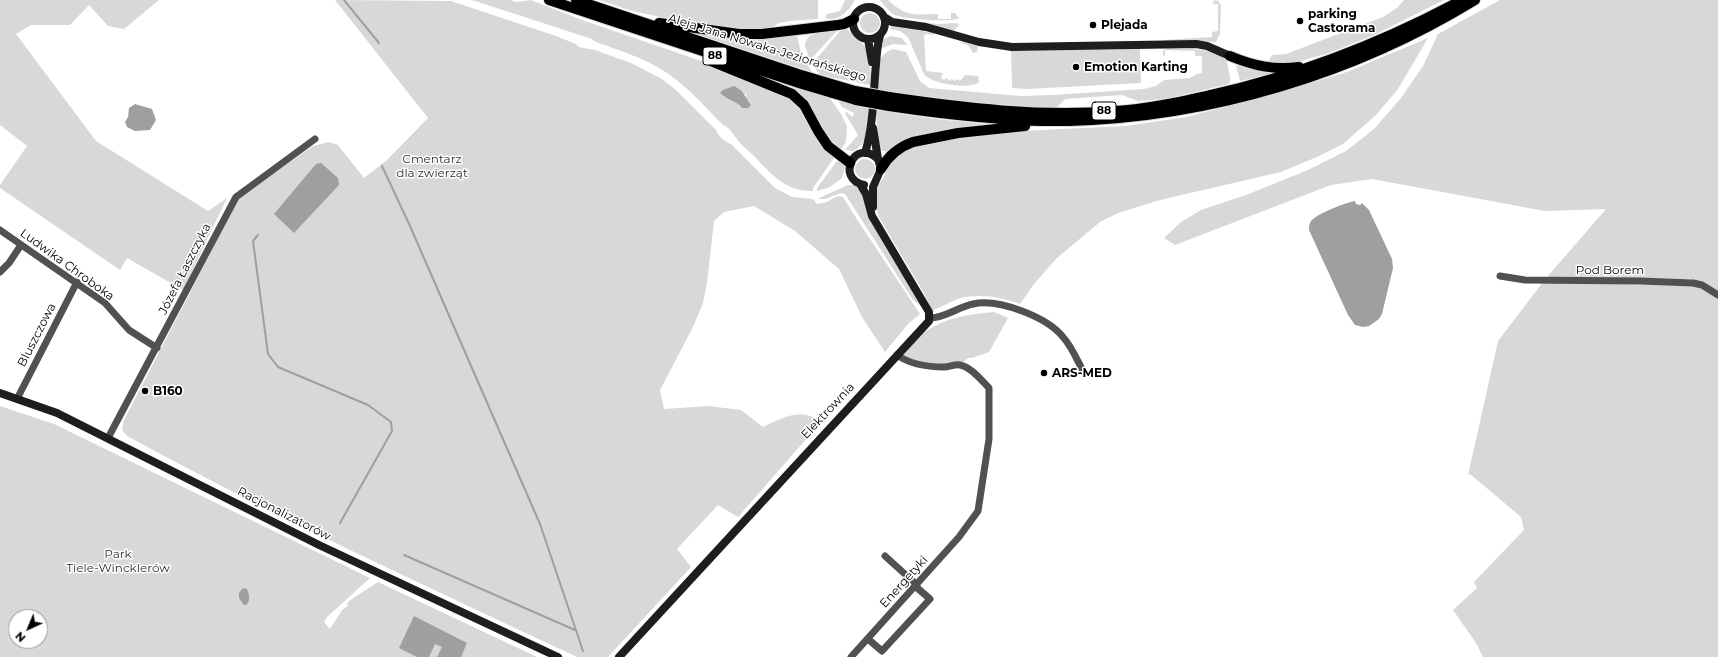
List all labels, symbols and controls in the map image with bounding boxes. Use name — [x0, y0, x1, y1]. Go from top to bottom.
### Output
place label: parking Castorama — [1308, 7, 1375, 35]
street label: Aleja Jana Nowaka-Jeziorańskiego — [667, 11, 867, 85]
marker: parking Castorama — [1295, 16, 1305, 26]
place label: Plejada — [1101, 18, 1148, 32]
marker: Plejada — [1088, 20, 1098, 30]
road number: 88 — [703, 47, 727, 65]
place label: Emotion Karting — [1084, 60, 1188, 74]
marker: Emotion Karting — [1071, 62, 1081, 72]
road number: 88 — [1092, 102, 1116, 120]
park label: Cmentarz dla zwierząt — [396, 152, 468, 180]
street label: Józefa Łaszczyka — [156, 221, 214, 317]
street label: Ludwika Chroboka — [17, 226, 117, 304]
street label: Pod Borem — [1576, 263, 1644, 277]
street label: Bluszczowa — [15, 301, 59, 369]
place label: ARS-MED — [1052, 366, 1112, 380]
marker: ARS-MED — [1039, 368, 1049, 378]
street label: Elektrownia — [798, 380, 858, 442]
place label: B160 — [153, 384, 183, 398]
marker: B160 — [140, 386, 150, 396]
street label: Racjonalizatorów — [235, 484, 333, 544]
park label: Park Tiele-Wincklerów — [66, 547, 170, 575]
street label: Energetyki — [877, 553, 931, 611]
north arrow — [8, 609, 48, 649]
text: N — [12, 629, 28, 645]

